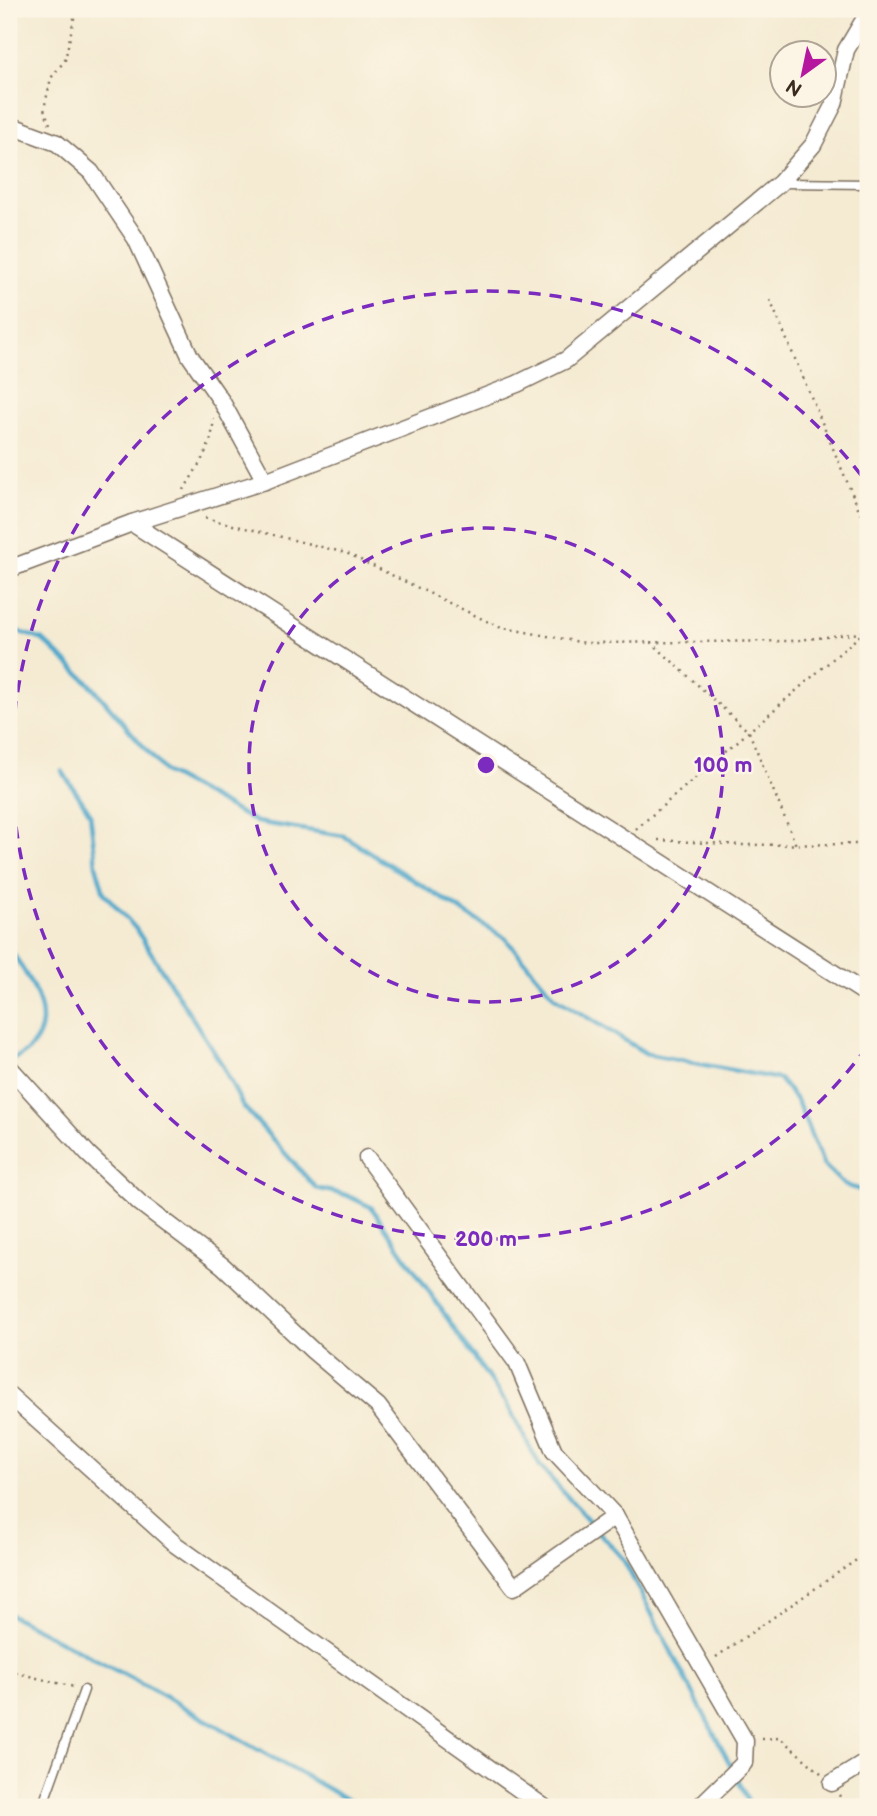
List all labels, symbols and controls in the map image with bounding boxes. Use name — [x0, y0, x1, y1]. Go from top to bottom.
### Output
north arrow — [768, 38, 838, 108]
text: N — [782, 73, 807, 101]
centre of rings — [474, 753, 498, 777]
text: 100 m — [694, 753, 752, 778]
text: 200 m — [455, 1227, 517, 1252]

